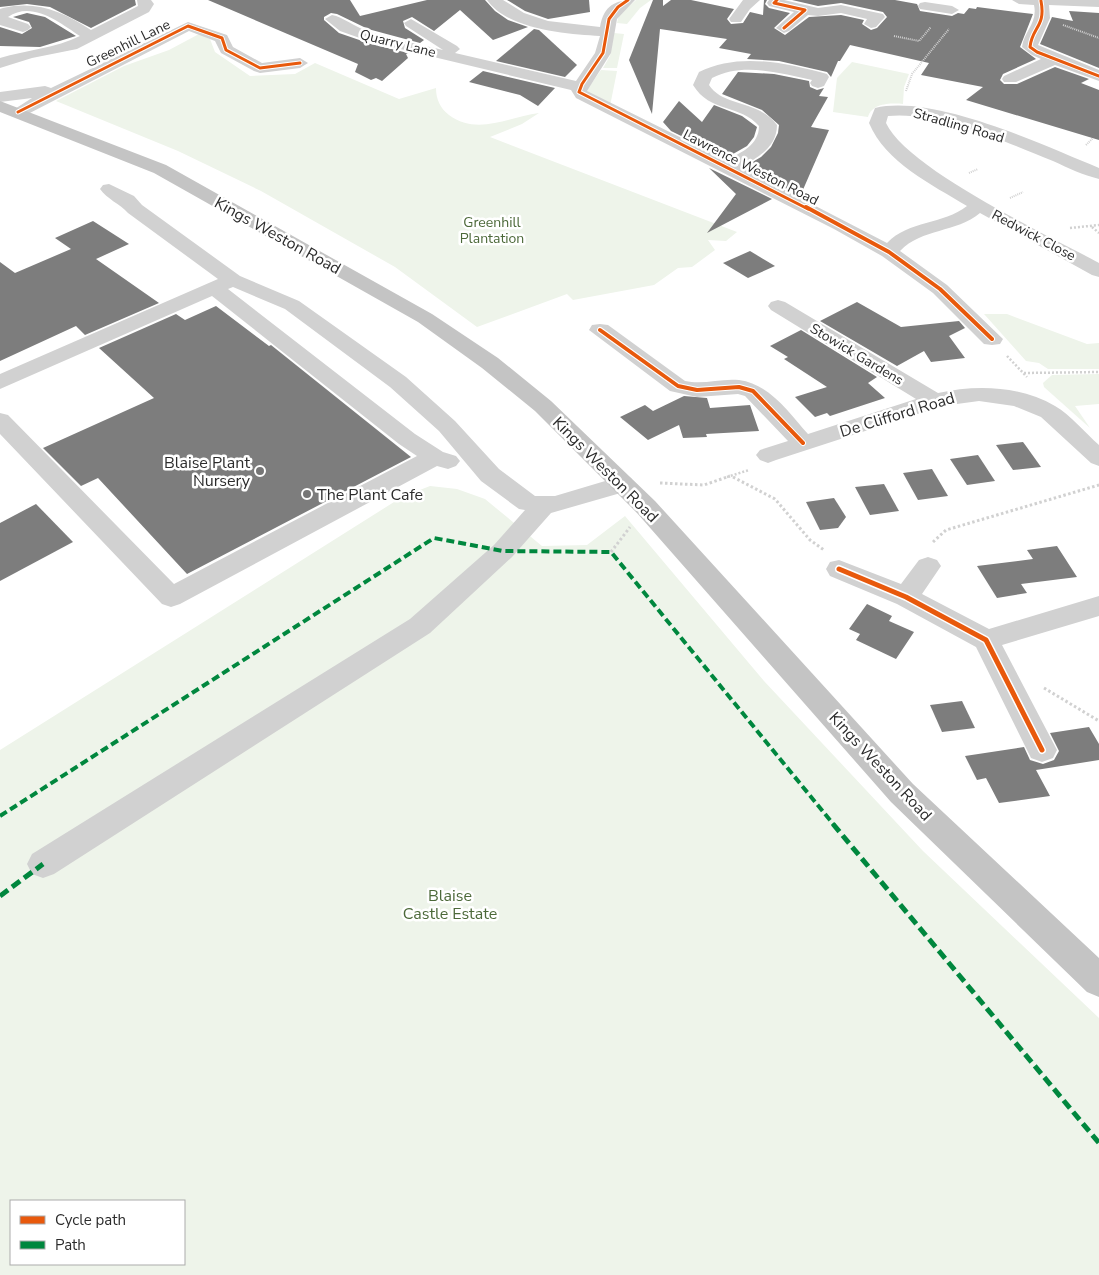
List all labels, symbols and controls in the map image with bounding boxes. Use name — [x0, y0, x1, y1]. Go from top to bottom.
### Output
street label: Greenhill Lane — [83, 15, 173, 72]
street label: Quarry Lane — [358, 25, 438, 62]
street label: Stradling Road — [911, 103, 1007, 148]
street label: Lawrence Weston Road — [680, 125, 822, 210]
street label: Kings Weston Road — [210, 192, 345, 280]
street label: Redwick Close — [989, 205, 1079, 266]
park label: Greenhill Plantation — [460, 213, 524, 248]
street label: Stowick Gardens — [806, 319, 907, 390]
street label: De Clifford Road — [837, 387, 957, 443]
street label: Kings Weston Road — [547, 412, 663, 528]
place label: Blaise Plant Nursery — [164, 452, 251, 492]
marker: Blaise Plant Nursery — [254, 465, 266, 477]
place label: The Plant Cafe — [317, 484, 423, 506]
marker: The Plant Cafe — [301, 488, 313, 500]
street label: Kings Weston Road — [824, 707, 937, 826]
park label: Blaise Castle Estate — [403, 885, 497, 925]
legend — [10, 1200, 185, 1265]
text: Cycle path — [55, 1210, 126, 1230]
text: Path — [55, 1235, 86, 1255]

